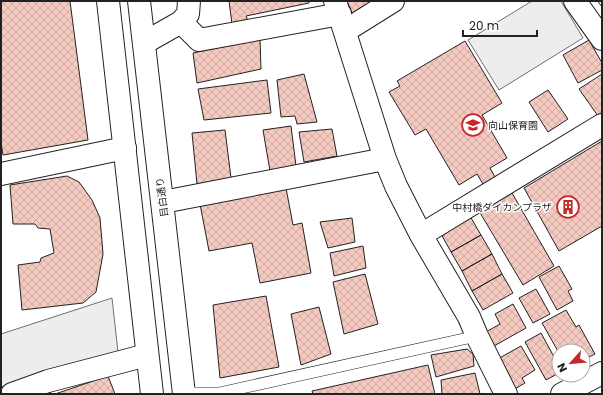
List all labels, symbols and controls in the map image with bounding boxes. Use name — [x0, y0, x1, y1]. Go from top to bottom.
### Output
scale bar — [463, 12, 537, 38]
text: 20 m — [469, 17, 499, 34]
school or university icon: 向山保育園 — [460, 112, 486, 138]
place label: 向山保育園 — [488, 118, 538, 133]
street label: 目白通り — [152, 176, 172, 218]
building icon: 中村橋ダイカンプラザ — [555, 194, 581, 220]
place label: 中村橋ダイカンプラザ — [452, 200, 552, 215]
north arrow — [551, 343, 591, 383]
text: N — [553, 360, 571, 375]

